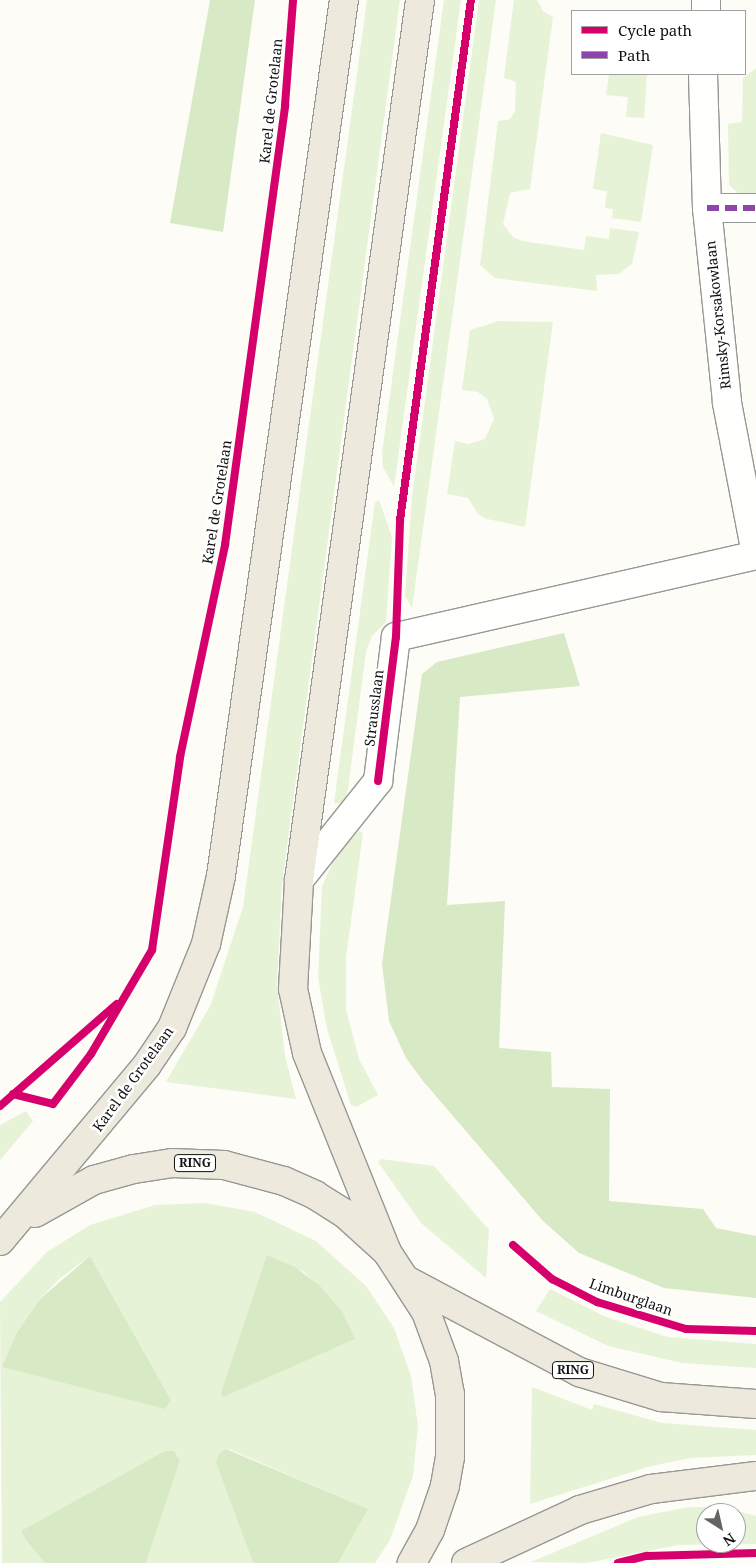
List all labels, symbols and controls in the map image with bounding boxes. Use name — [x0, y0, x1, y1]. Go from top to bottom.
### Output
legend — [571, 10, 746, 75]
text: Cycle path — [618, 20, 692, 40]
street label: Karel de Grotelaan — [256, 38, 286, 164]
text: Path — [618, 45, 650, 65]
street label: Rimsky-Korsakowlaan — [702, 240, 734, 390]
street label: Karel de Grotelaan — [199, 439, 235, 565]
street label: Strausslaan — [361, 669, 387, 747]
street label: Karel de Grotelaan — [89, 1023, 177, 1135]
road number: RING — [174, 1154, 216, 1172]
street label: Limburglaan — [587, 1275, 675, 1319]
road number: RING — [552, 1360, 594, 1380]
north arrow — [696, 1503, 746, 1553]
text: N — [719, 1529, 739, 1551]

